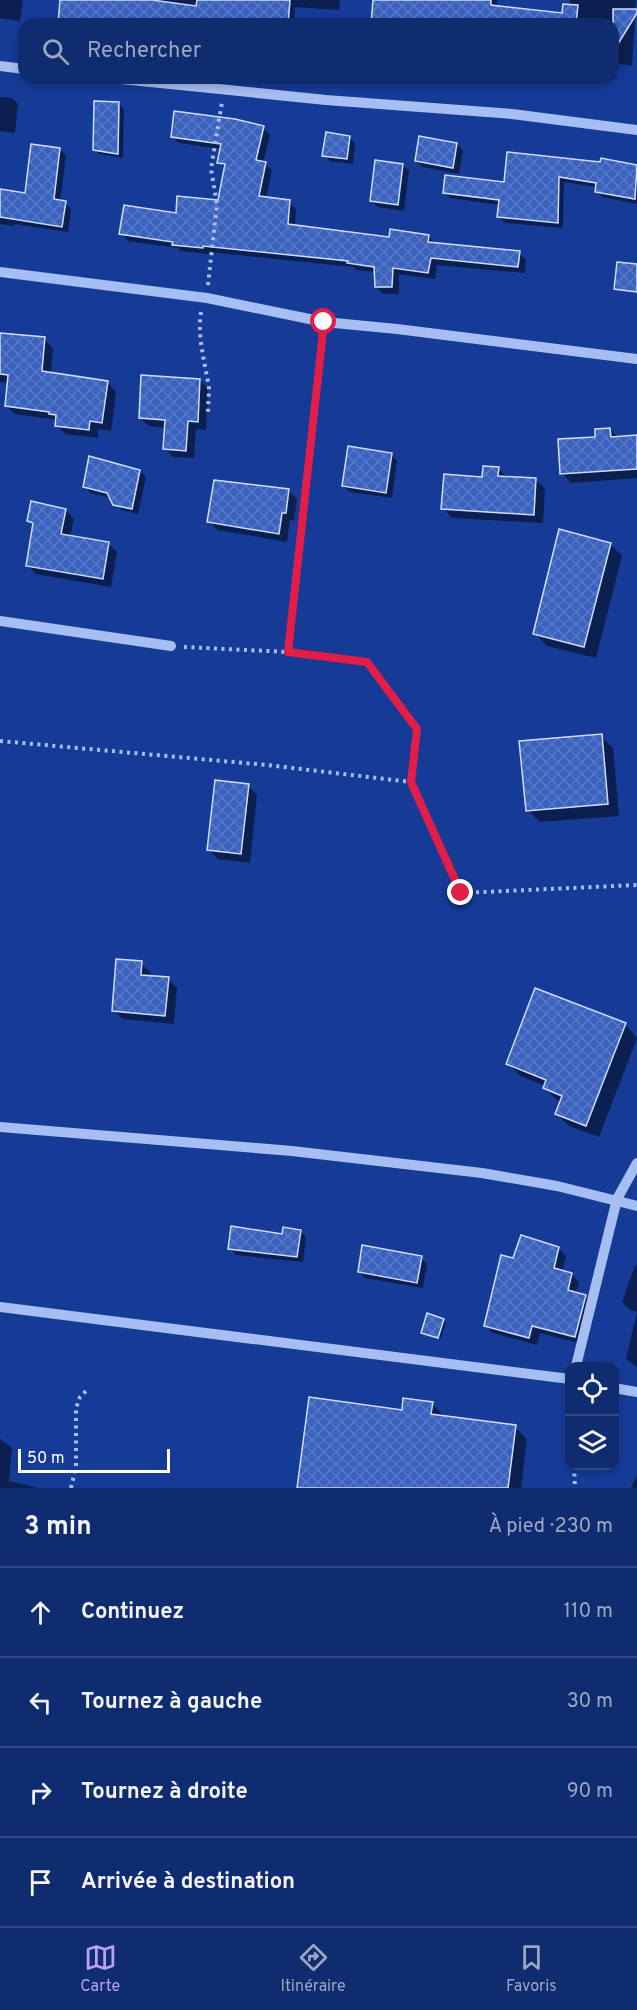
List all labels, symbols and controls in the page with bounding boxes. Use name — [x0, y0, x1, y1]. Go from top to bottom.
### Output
search box — [18, 18, 619, 84]
icon: search — [39, 35, 72, 68]
text: Rechercher — [87, 38, 201, 65]
route start — [310, 308, 336, 334]
route end — [447, 879, 473, 905]
map controls — [565, 1362, 619, 1470]
button: locate — [565, 1362, 619, 1416]
button: layers — [565, 1416, 619, 1470]
scale bar — [18, 1446, 170, 1474]
text: 50 m — [27, 1449, 65, 1469]
text: 3 min — [24, 1511, 92, 1544]
text: À pied · 230 m — [489, 1514, 613, 1540]
icon: ahead — [24, 1596, 57, 1629]
text: Continuez — [81, 1599, 184, 1626]
text: 110 m — [564, 1599, 613, 1625]
icon: left — [24, 1686, 57, 1719]
text: Tournez à gauche — [81, 1689, 262, 1716]
text: 30 m — [567, 1689, 613, 1715]
icon: right — [24, 1776, 57, 1809]
text: Tournez à droite — [81, 1779, 248, 1806]
text: 90 m — [567, 1779, 613, 1805]
icon: arrive — [24, 1866, 57, 1899]
text: Arrivée à destination — [81, 1869, 295, 1896]
tab: Carte — [80, 1941, 120, 1997]
tab: Itinéraire — [281, 1941, 346, 1997]
tab: Favoris — [506, 1941, 557, 1997]

